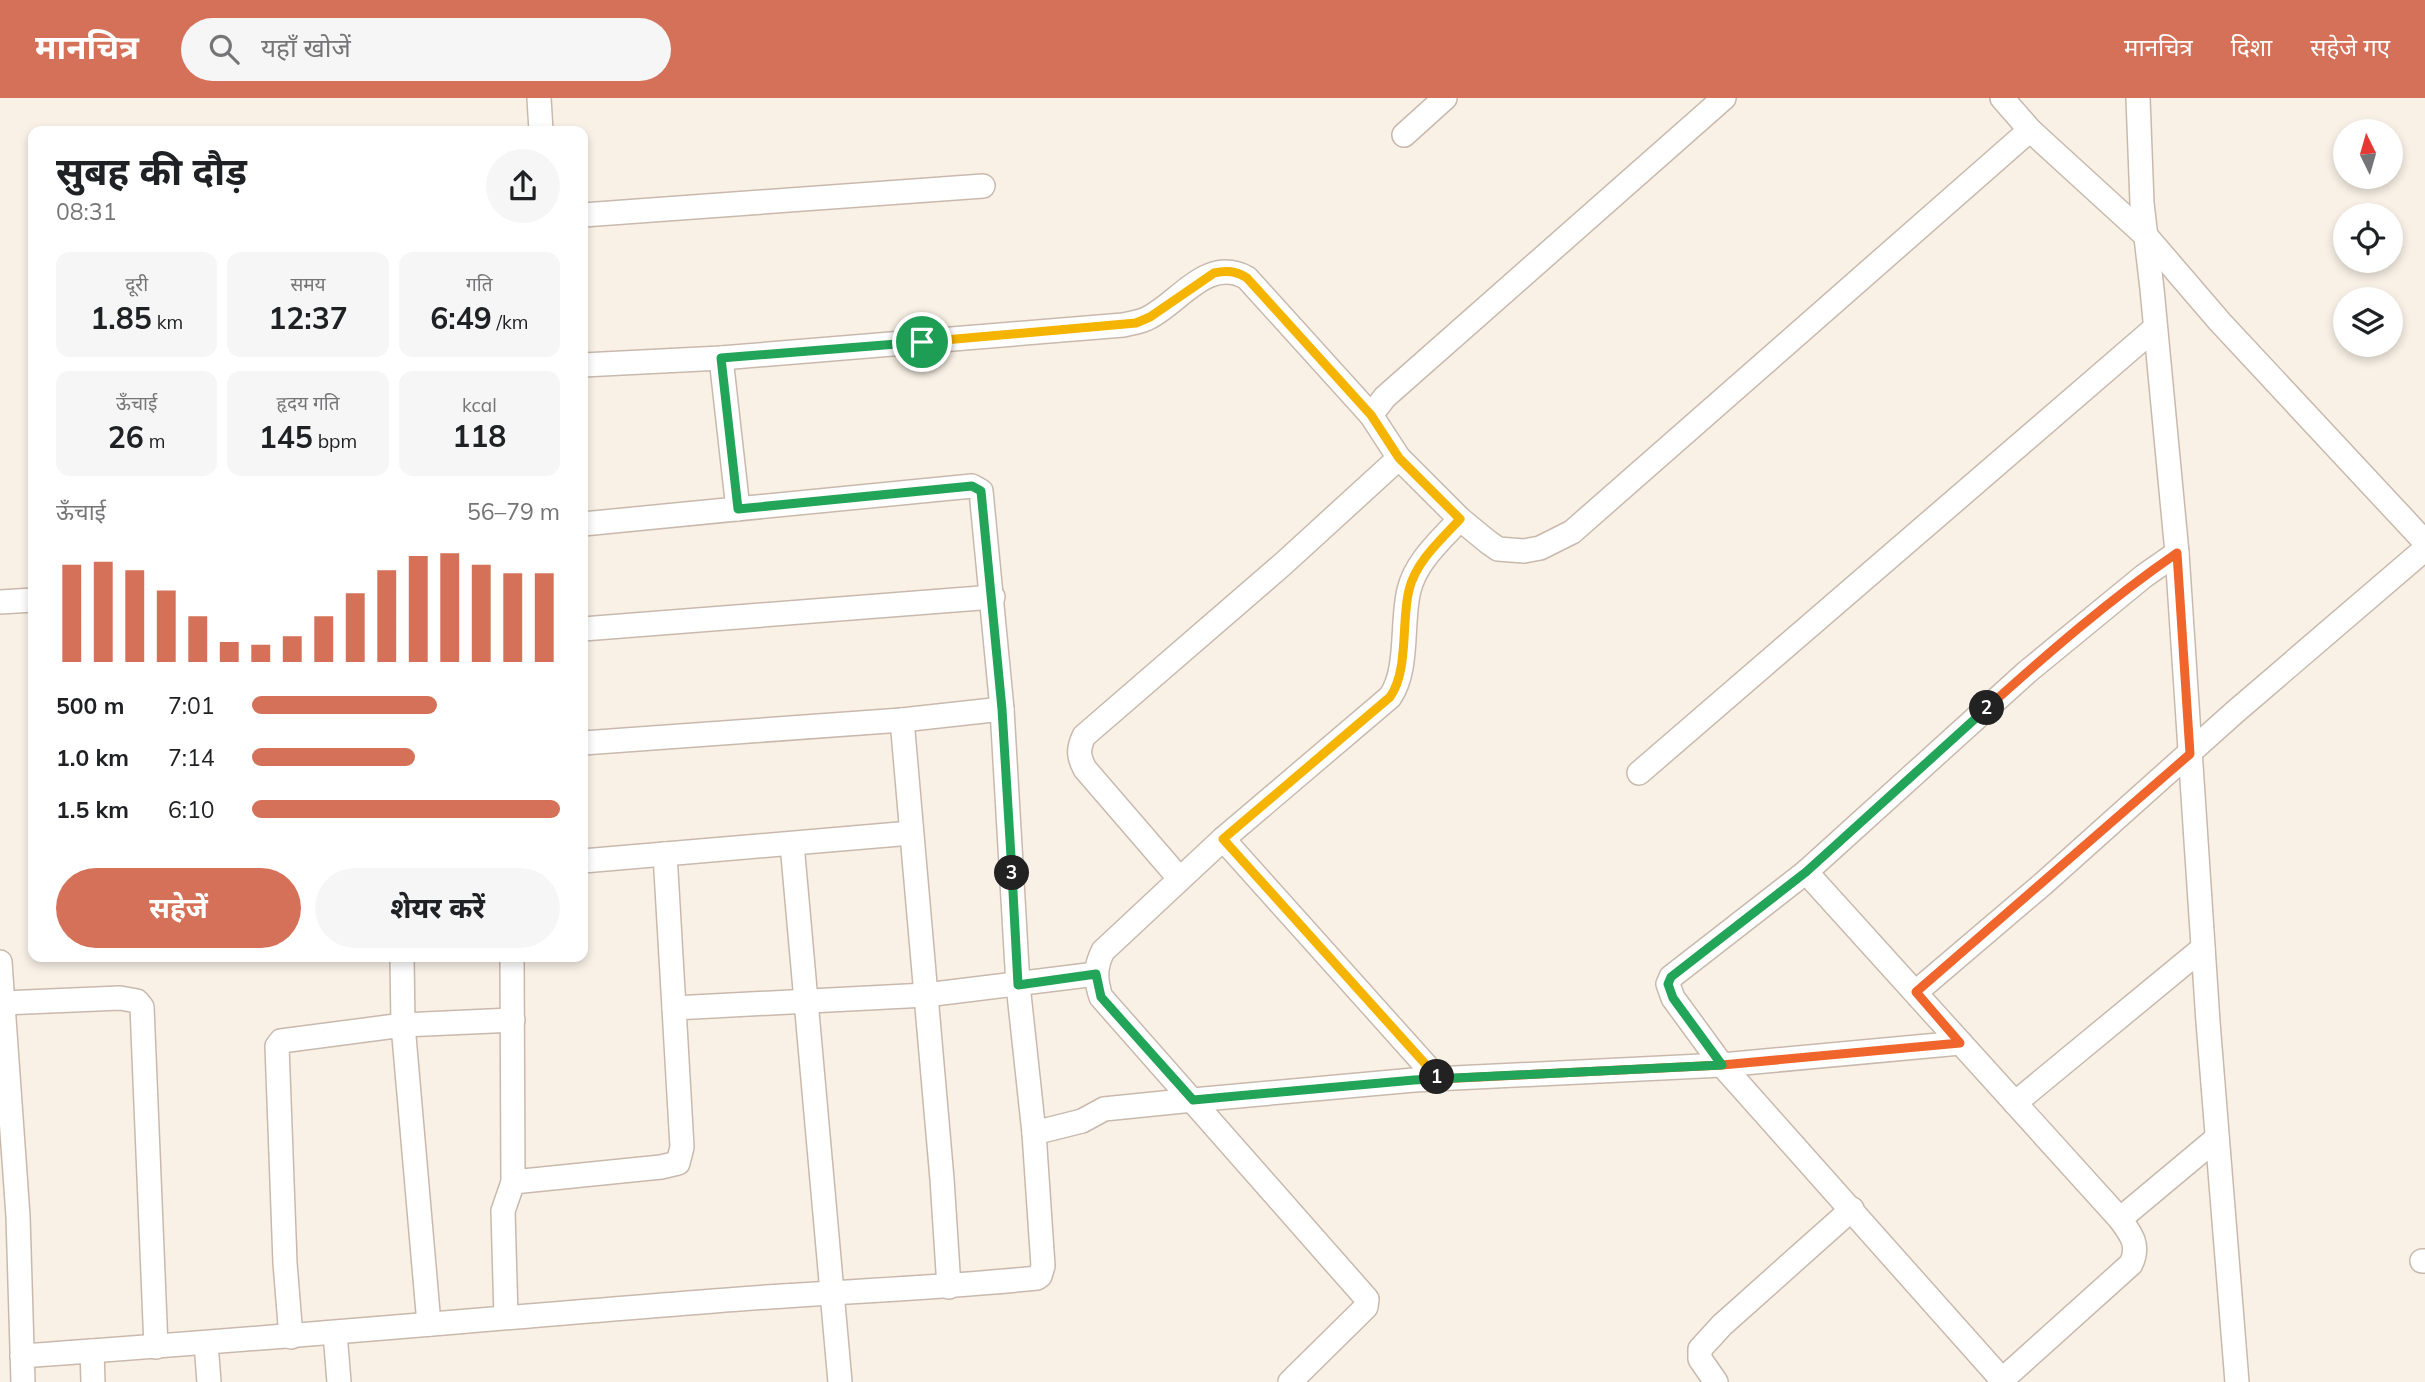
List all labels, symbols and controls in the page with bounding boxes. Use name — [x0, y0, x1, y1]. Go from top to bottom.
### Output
search box — [181, 18, 671, 81]
text: मानचित्र — [35, 26, 139, 67]
icon: search — [205, 30, 243, 68]
text: यहाँ खोजें — [261, 31, 351, 64]
text: मानचित्र — [2124, 32, 2193, 62]
text: दिशा — [2231, 32, 2272, 62]
text: सहेजे गए — [2310, 32, 2390, 62]
north arrow — [2333, 119, 2403, 189]
map controls — [2333, 119, 2403, 357]
text: सुबह की दौड़ — [56, 147, 247, 195]
button: share — [486, 149, 560, 223]
text: 08:31 — [56, 197, 116, 226]
button: locate — [2333, 203, 2403, 273]
text: दूरी — [125, 272, 148, 296]
text: समय — [290, 272, 326, 296]
text: गति — [466, 272, 493, 296]
button: layers — [2333, 287, 2403, 357]
text: 1.85 — [90, 299, 152, 337]
text: 12:37 — [268, 299, 348, 337]
text: 6:49 — [430, 299, 492, 337]
text: km — [152, 310, 183, 334]
text: /km — [492, 310, 528, 334]
pin — [892, 312, 952, 372]
icon: arrive — [903, 323, 941, 361]
text: ऊँचाई — [116, 391, 157, 415]
text: हृदय गति — [277, 391, 339, 415]
text: kcal — [462, 393, 497, 417]
text: 118 — [452, 417, 506, 455]
text: 26 — [108, 418, 144, 456]
text: 145 — [259, 418, 313, 456]
text: m — [144, 429, 165, 453]
text: bpm — [313, 429, 357, 453]
text: ऊँचाई — [56, 497, 106, 526]
text: 56–79 m — [467, 497, 560, 526]
pin: 2 — [1969, 690, 2004, 726]
text: 500 m — [56, 691, 124, 720]
text: 7:01 — [168, 691, 215, 720]
text: 2 — [1981, 695, 1992, 719]
text: 1.0 km — [56, 743, 129, 772]
text: 7:14 — [168, 743, 215, 772]
text: 1.5 km — [56, 795, 129, 824]
text: 6:10 — [168, 795, 215, 824]
pin: 3 — [995, 856, 1030, 890]
text: 3 — [1006, 860, 1017, 884]
button: सहेजें — [56, 868, 301, 948]
button: शेयर करें — [315, 868, 560, 948]
pin: 1 — [1420, 1060, 1454, 1094]
text: 1 — [1431, 1064, 1442, 1088]

